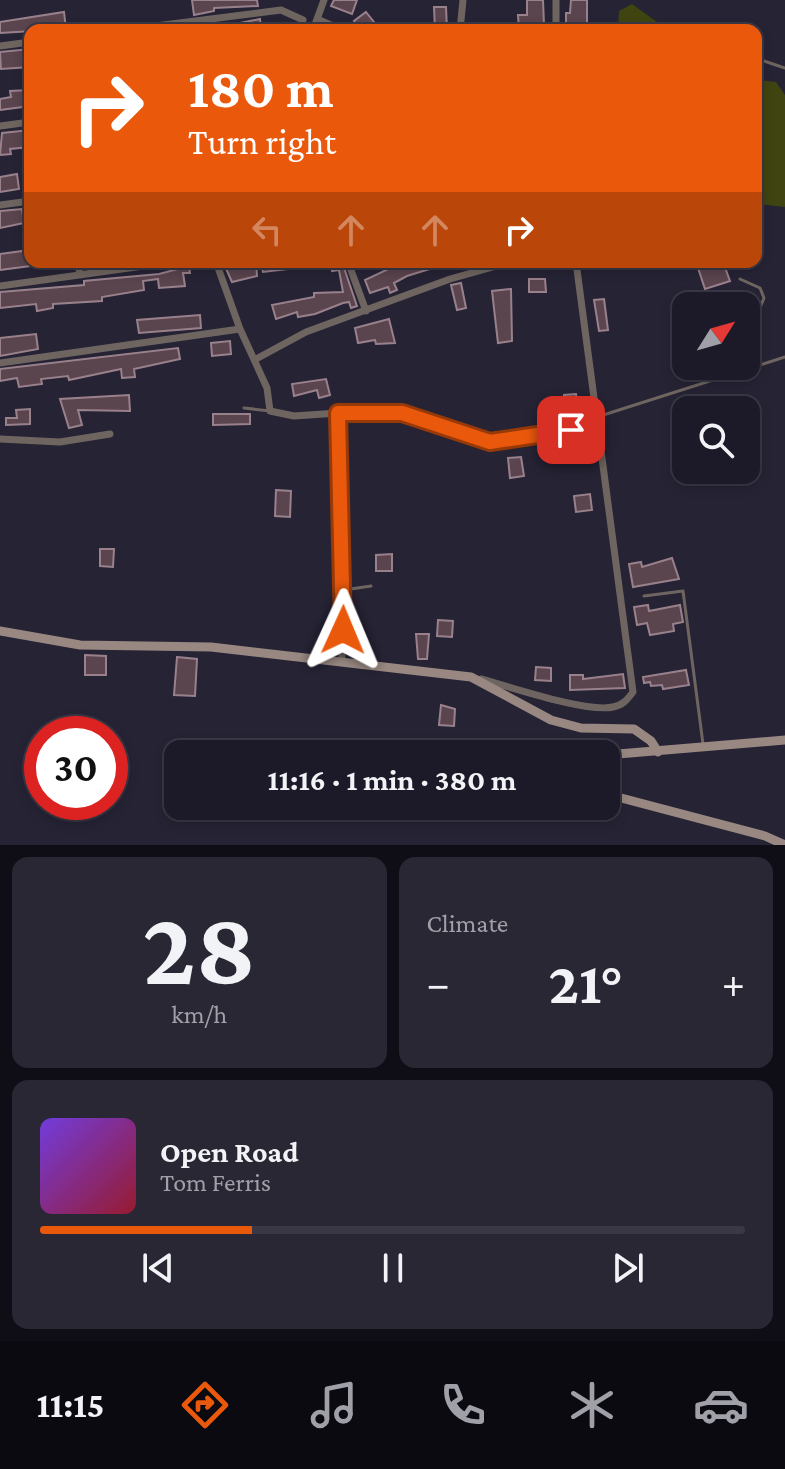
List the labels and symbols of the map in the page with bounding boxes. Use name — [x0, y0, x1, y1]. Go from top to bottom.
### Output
north arrow — [672, 292, 760, 380]
pin — [537, 396, 605, 464]
position arrow — [301, 588, 385, 672]
speed limit sign: 30 — [24, 716, 128, 820]

